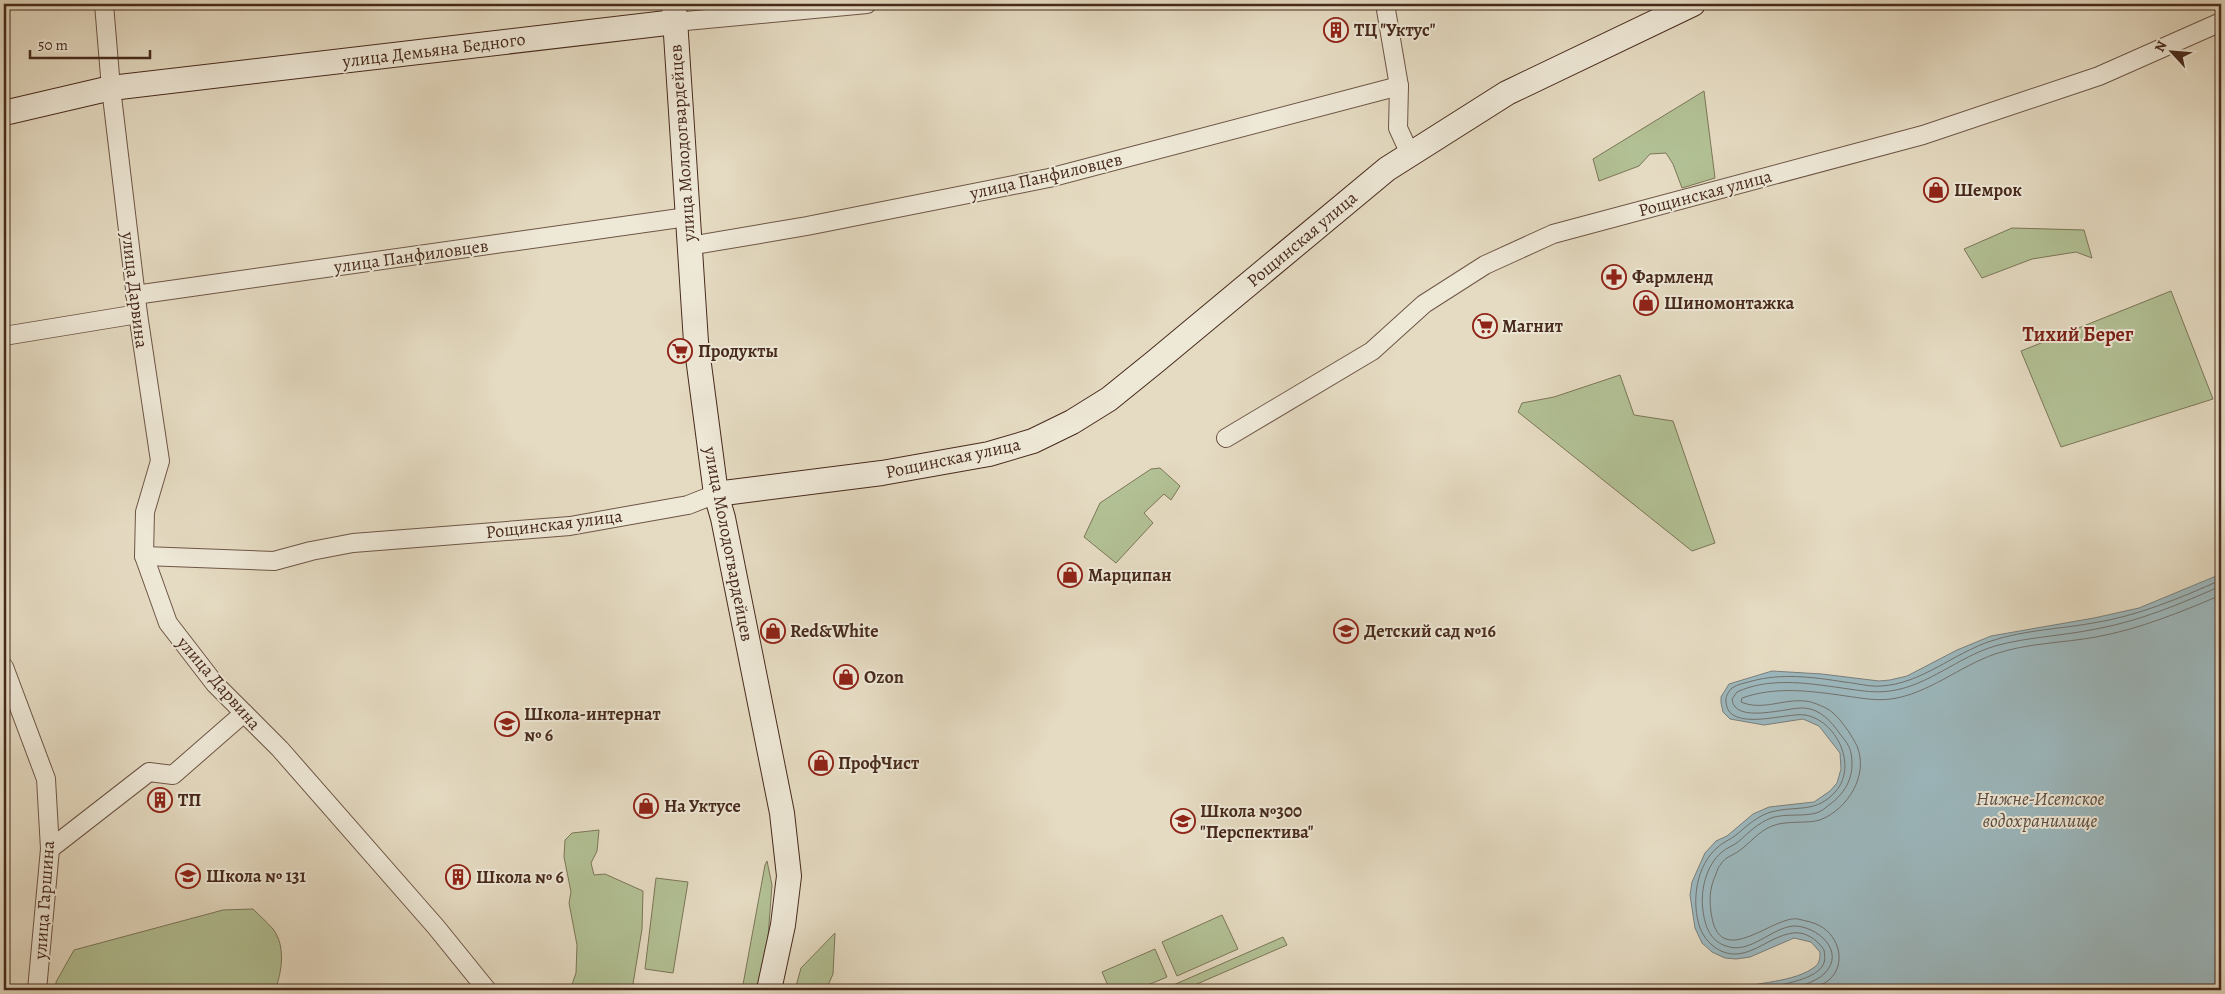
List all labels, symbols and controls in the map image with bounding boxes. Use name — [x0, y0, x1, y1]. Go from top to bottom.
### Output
building icon: ТЦ "Уктус" — [1323, 17, 1349, 43]
place label: ТЦ "Уктус" — [1354, 18, 1436, 42]
street label: улица Демьяна Бедного — [340, 27, 527, 73]
scale bar — [30, 28, 150, 60]
north arrow — [2148, 28, 2198, 78]
text: 50 m — [38, 35, 68, 55]
text: N — [2150, 38, 2172, 55]
street label: улица Молодогвардейцев — [663, 44, 701, 243]
street label: улица Панфиловцев — [967, 147, 1124, 205]
street label: Рощинская улица — [1636, 163, 1775, 222]
shop icon: Шемрок — [1923, 177, 1949, 203]
place label: Шемрок — [1954, 178, 2022, 202]
street label: Рощинская улица — [1242, 185, 1363, 292]
street label: улица Дарвина — [116, 230, 154, 350]
street label: улица Панфиловцев — [331, 233, 490, 279]
pharmacy icon: Фармленд — [1601, 264, 1627, 290]
place label: Фармленд — [1632, 265, 1713, 289]
shop icon: Шиномонтажка — [1633, 290, 1659, 316]
place label: Шиномонтажка — [1664, 291, 1795, 315]
supermarket icon: Магнит — [1472, 313, 1498, 339]
place label: Магнит — [1502, 314, 1563, 338]
district label: Тихий Берег — [2022, 321, 2134, 348]
supermarket icon: Продукты — [667, 338, 693, 364]
place label: Продукты — [698, 339, 778, 363]
street label: Рощинская улица — [883, 432, 1023, 484]
street label: улица Молодогвардейцев — [698, 444, 760, 643]
street label: Рощинская улица — [484, 504, 624, 544]
shop icon: Марципан — [1057, 562, 1083, 588]
place label: Марципан — [1088, 563, 1172, 587]
shop icon: Red&White — [760, 618, 786, 644]
school or university icon: Детский сад №16 — [1333, 618, 1359, 644]
place label: Red&White — [790, 619, 879, 643]
place label: Детский сад №16 — [1364, 619, 1496, 643]
street label: улица Дарвина — [171, 630, 267, 735]
shop icon: Ozon — [833, 664, 859, 690]
place label: Ozon — [864, 665, 904, 689]
place label: Школа-интернат № 6 — [524, 702, 661, 747]
school or university icon: Школа-интернат № 6 — [494, 711, 520, 737]
shop icon: ПрофЧист — [808, 750, 834, 776]
place label: ПрофЧист — [838, 751, 919, 775]
water label: Нижне-Исетское водохранилище — [1976, 786, 2104, 834]
building icon: ТП — [147, 787, 173, 813]
place label: ТП — [178, 788, 201, 812]
shop icon: На Уктусе — [633, 793, 659, 819]
place label: На Уктусе — [664, 794, 741, 818]
place label: Школа №300 "Перспектива" — [1200, 799, 1314, 844]
school or university icon: Школа №300 "Перспектива" — [1170, 808, 1196, 834]
street label: улица Гаршина — [28, 839, 60, 961]
school or university icon: Школа № 131 — [175, 863, 201, 889]
place label: Школа № 131 — [206, 864, 307, 888]
building icon: Школа № 6 — [445, 864, 471, 890]
place label: Школа № 6 — [476, 865, 564, 889]

